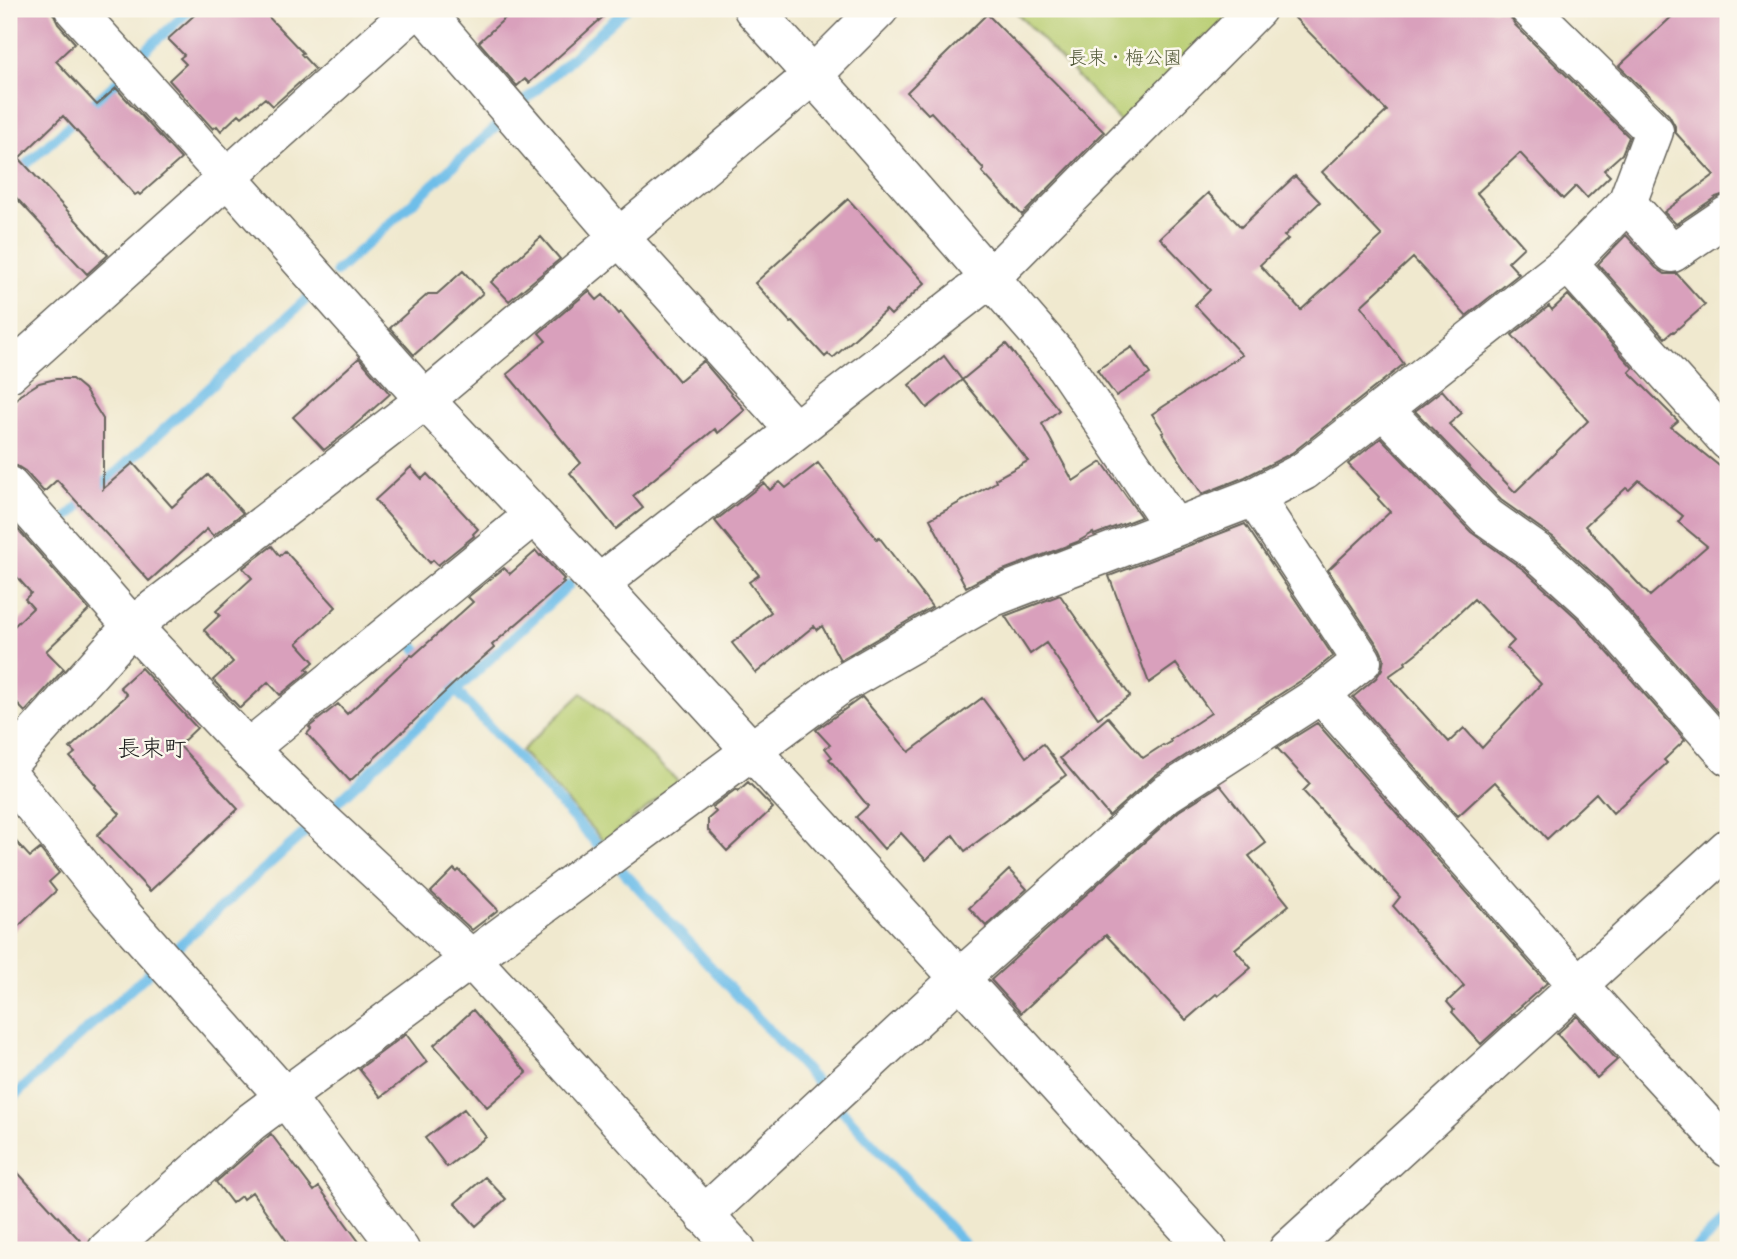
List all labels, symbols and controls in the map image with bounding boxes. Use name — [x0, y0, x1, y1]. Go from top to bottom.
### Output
park label: 長束・梅公園 — [1068, 45, 1182, 69]
district label: 長束町 — [118, 733, 187, 762]

